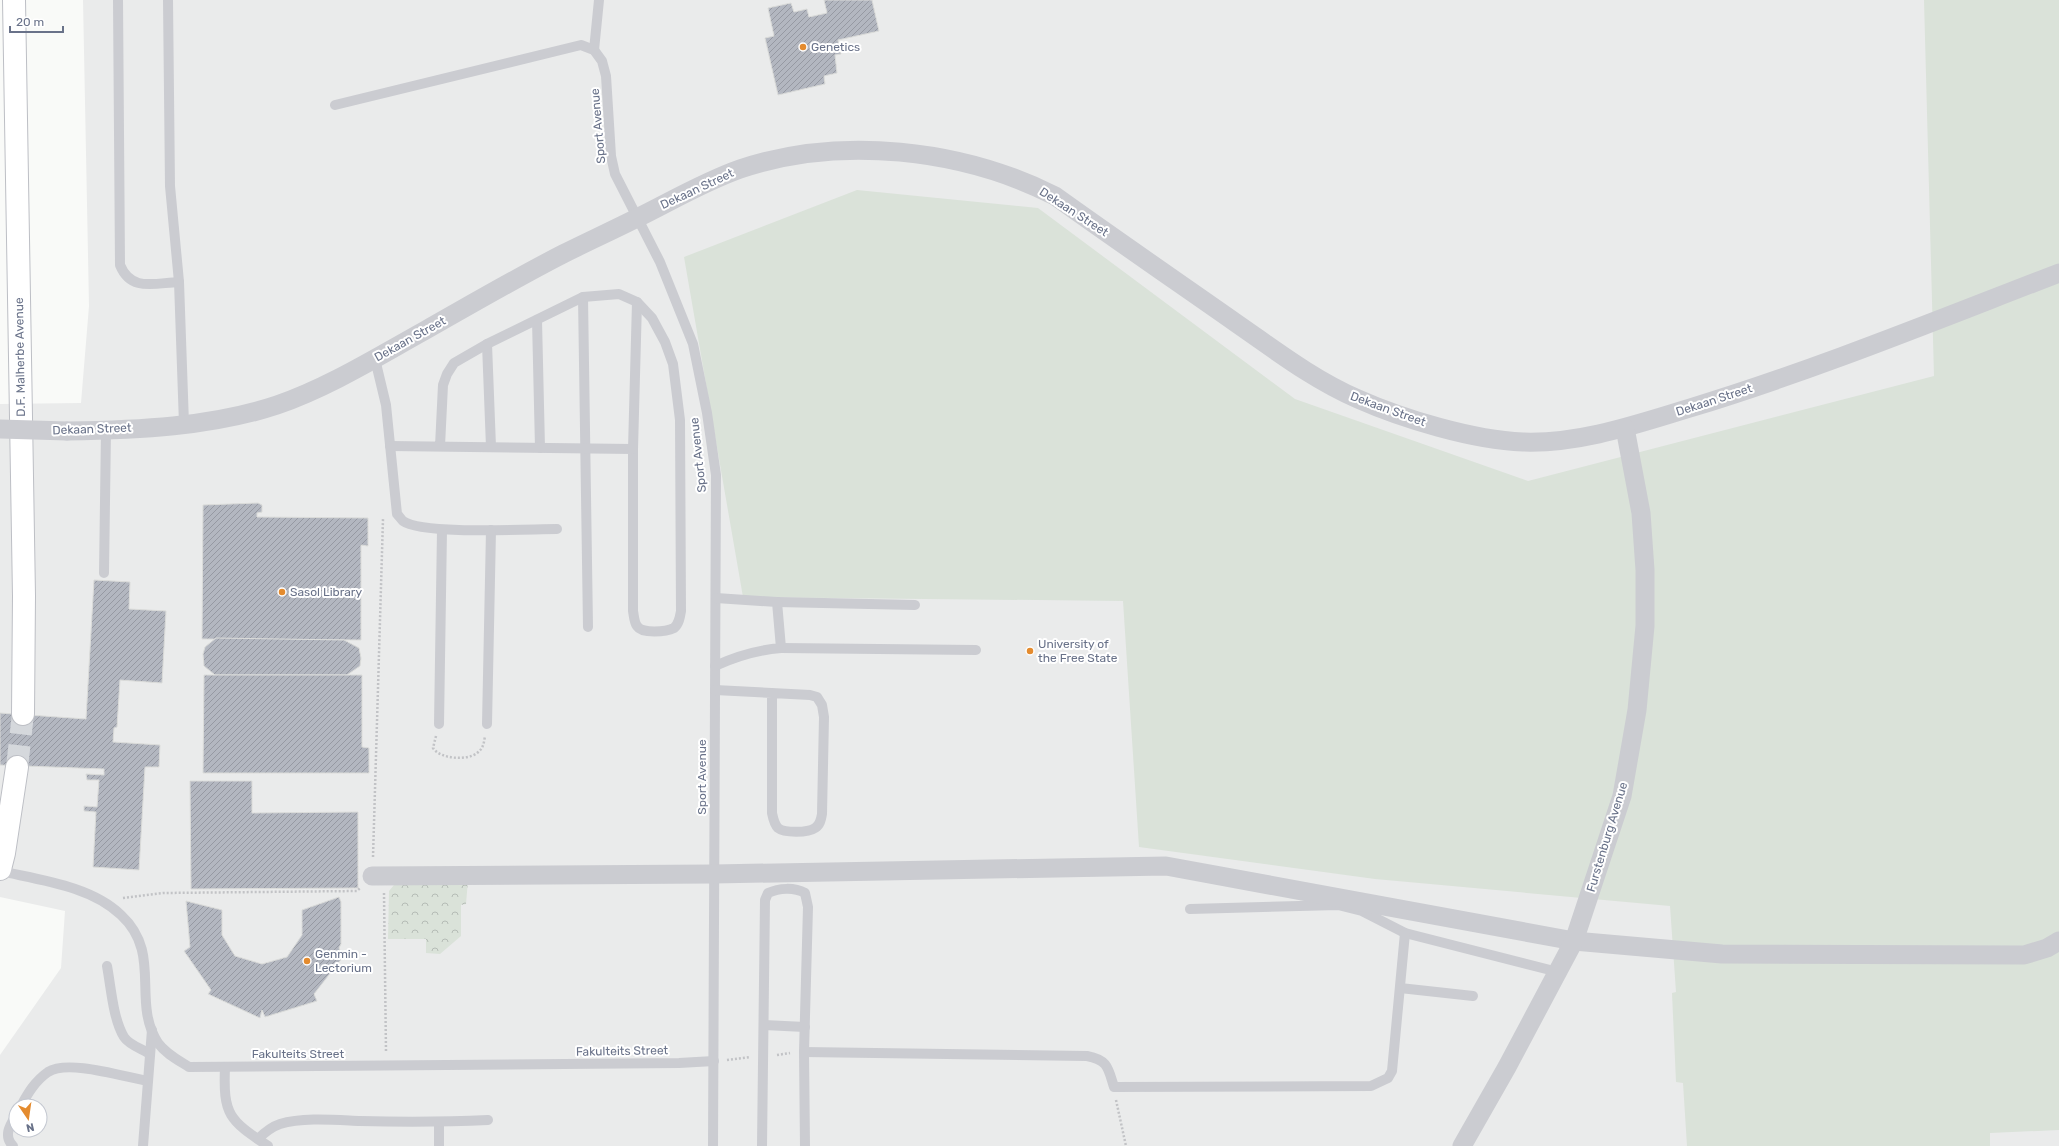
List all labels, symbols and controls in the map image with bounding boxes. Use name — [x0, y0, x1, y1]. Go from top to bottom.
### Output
scale bar — [10, 8, 63, 34]
text: 20 m — [16, 15, 44, 29]
place label: Genetics — [811, 40, 860, 54]
marker: Genetics — [798, 42, 808, 52]
street label: Sport Avenue — [588, 88, 608, 164]
street label: Dekaan Street — [658, 166, 736, 212]
street label: Dekaan Street — [1037, 185, 1111, 240]
street label: D.F. Malherbe Avenue — [12, 297, 28, 417]
street label: Dekaan Street — [372, 314, 448, 364]
street label: Dekaan Street — [1674, 381, 1754, 419]
street label: Dekaan Street — [1348, 389, 1428, 429]
street label: Sport Avenue — [687, 416, 709, 493]
street label: Dekaan Street — [52, 421, 132, 437]
place label: Sasol Library — [290, 585, 362, 599]
marker: Sasol Library — [277, 587, 287, 597]
place label: University of the Free State — [1038, 637, 1118, 665]
marker: University of the Free State — [1025, 646, 1035, 656]
street label: Sport Avenue — [695, 739, 709, 815]
street label: Furstenburg Avenue — [1584, 780, 1630, 894]
place label: Genmin - Lectorium — [315, 947, 372, 975]
marker: Genmin - Lectorium — [302, 956, 312, 966]
street label: Fakulteits Street — [576, 1043, 669, 1059]
street label: Fakulteits Street — [252, 1047, 344, 1061]
north arrow — [8, 1098, 48, 1138]
text: N — [25, 1120, 35, 1134]

